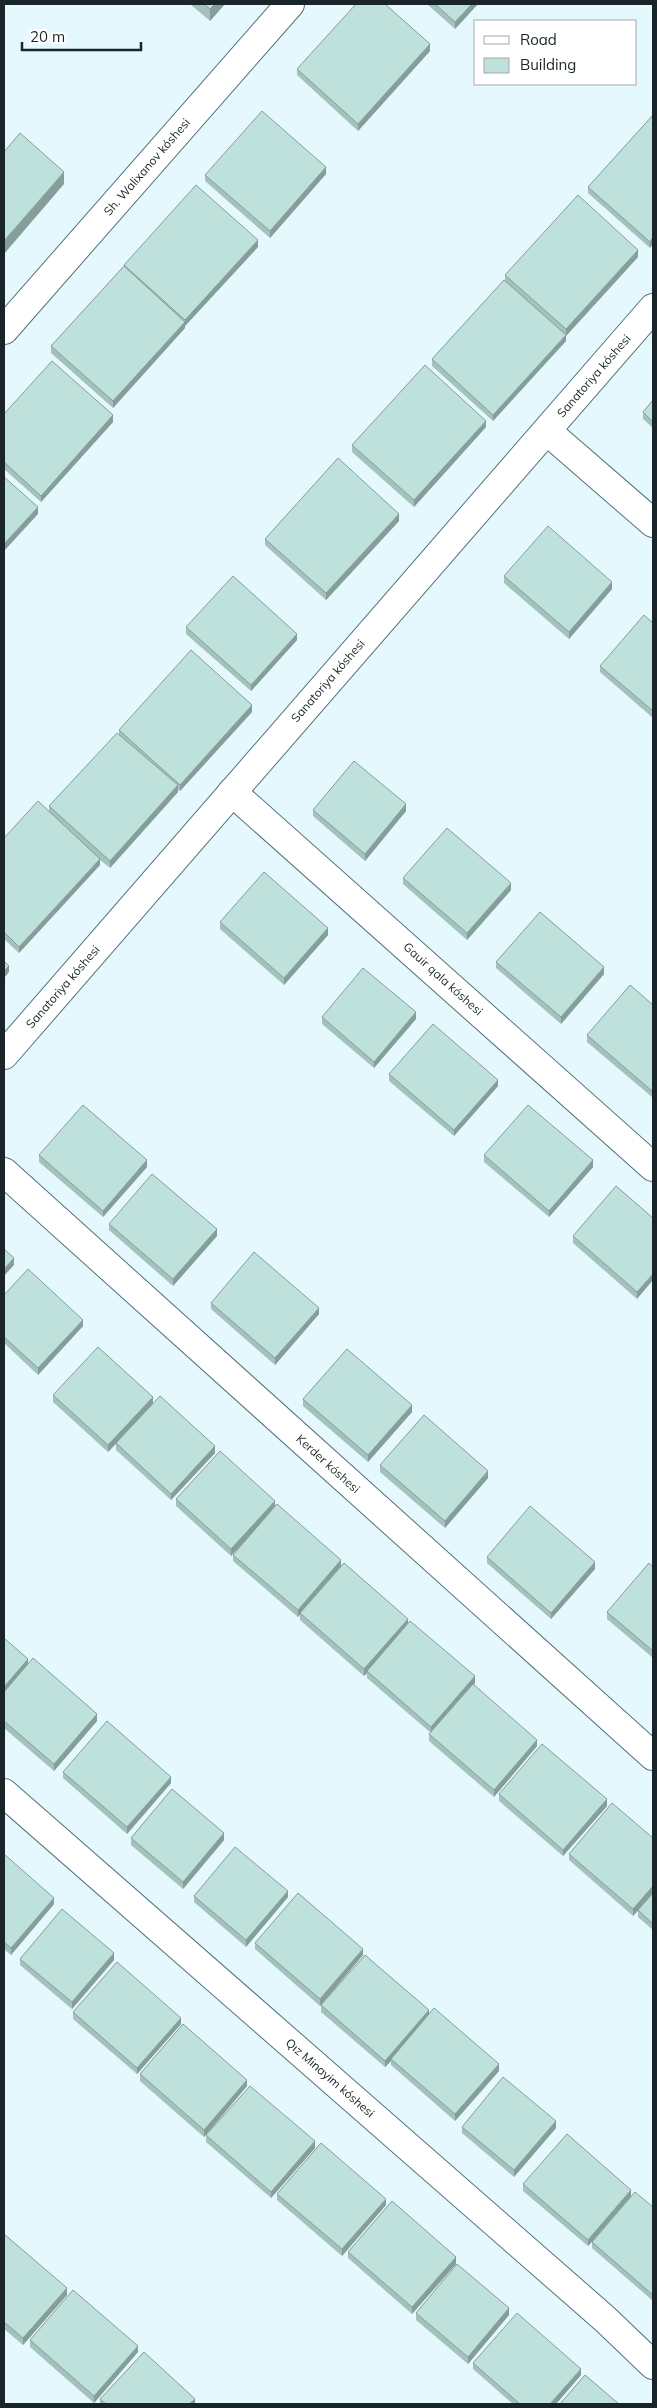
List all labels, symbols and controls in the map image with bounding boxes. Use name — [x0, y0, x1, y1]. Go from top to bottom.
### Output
scale bar — [22, 20, 141, 52]
legend — [474, 20, 637, 85]
text: 20 m — [30, 27, 65, 46]
text: Road — [520, 30, 557, 49]
text: Building — [520, 55, 576, 74]
street label: Sh. Walixanov kóshesi — [100, 115, 193, 218]
street label: Sanatoriya kóshesi — [554, 331, 634, 420]
street label: Sanatoriya kóshesi — [288, 636, 368, 725]
street label: Gauir qala kóshesi — [400, 939, 486, 1018]
street label: Sanatoriya kóshesi — [23, 942, 103, 1031]
street label: Kerder kóshesi — [293, 1431, 363, 1496]
street label: Qız Minayim kóshesi — [283, 2035, 378, 2120]

